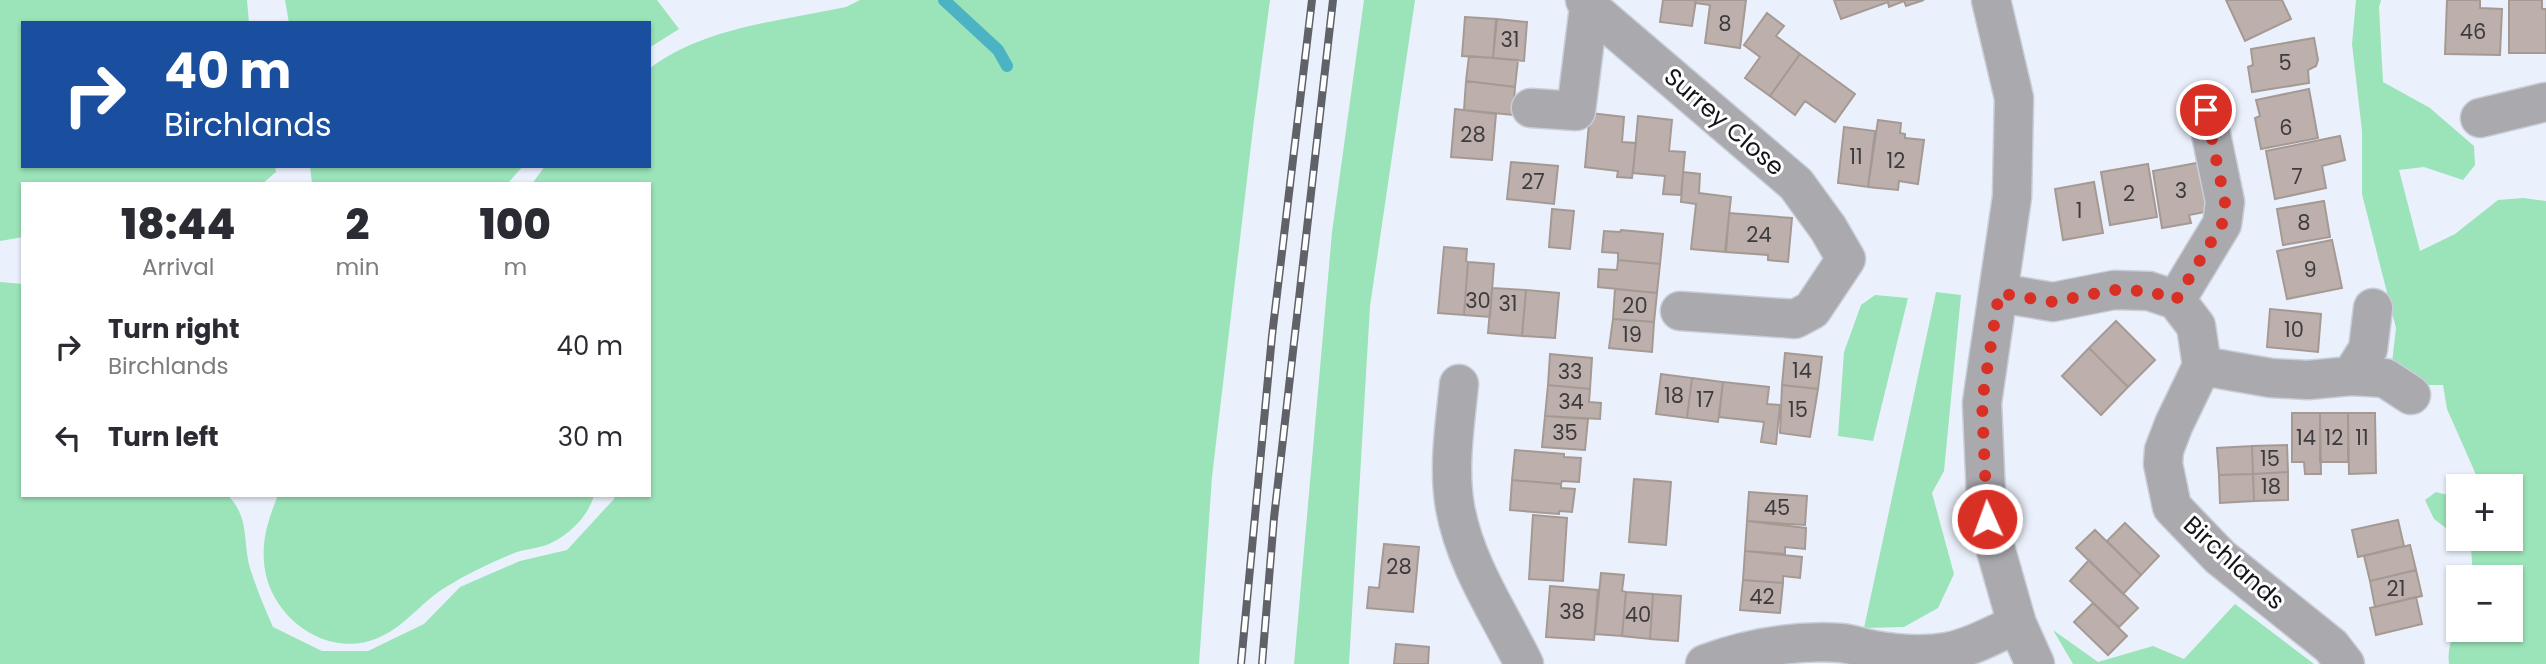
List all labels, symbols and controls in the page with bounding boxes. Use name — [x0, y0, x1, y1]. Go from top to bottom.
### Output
house number: 8 — [1718, 9, 1732, 38]
house number: 46 — [2460, 17, 2486, 46]
house number: 31 — [1500, 25, 1520, 54]
text: 40 m — [164, 37, 291, 105]
house number: 5 — [2278, 48, 2292, 77]
icon: right — [49, 49, 140, 140]
street label: Surrey Close — [1657, 60, 1792, 183]
pin — [2176, 80, 2236, 140]
icon: arrive — [2187, 91, 2225, 129]
text: Birchlands — [164, 102, 332, 147]
house number: 6 — [2279, 113, 2293, 142]
house number: 28 — [1460, 120, 1486, 149]
house number: 11 — [1849, 142, 1863, 171]
house number: 12 — [1887, 146, 1905, 175]
house number: 7 — [2291, 162, 2303, 191]
house number: 27 — [1521, 167, 1545, 196]
house number: 3 — [2175, 176, 2187, 205]
house number: 2 — [2123, 179, 2135, 208]
text: 18:44 — [121, 195, 235, 254]
text: 2 — [346, 195, 369, 254]
text: 100 — [480, 195, 551, 254]
house number: 1 — [2076, 196, 2082, 225]
house number: 8 — [2297, 208, 2311, 237]
house number: 24 — [1746, 220, 1772, 249]
text: Arrival — [142, 251, 214, 283]
text: min — [335, 251, 380, 283]
text: m — [503, 251, 527, 283]
house number: 9 — [2303, 255, 2317, 284]
house number: 30 — [1465, 286, 1491, 315]
house number: 31 — [1498, 289, 1518, 318]
house number: 20 — [1622, 291, 1648, 320]
text: Turn right — [108, 311, 240, 347]
house number: 10 — [2284, 315, 2304, 344]
house number: 19 — [1622, 320, 1642, 349]
icon: right — [49, 328, 87, 366]
text: 40 m — [557, 328, 623, 364]
text: Birchlands — [108, 350, 229, 382]
house number: 14 — [1792, 356, 1812, 385]
house number: 33 — [1558, 357, 1582, 386]
house number: 18 — [1664, 381, 1684, 410]
house number: 17 — [1696, 385, 1714, 414]
house number: 34 — [1558, 387, 1584, 416]
house number: 15 — [1788, 395, 1808, 424]
house number: 35 — [1552, 418, 1578, 447]
icon: left — [49, 419, 87, 457]
text: Turn left — [108, 419, 219, 455]
text: 30 m — [558, 419, 623, 455]
house number: 14 — [2296, 423, 2316, 452]
house number: 12 — [2325, 423, 2343, 452]
house number: 11 — [2355, 423, 2369, 452]
house number: 15 — [2260, 444, 2280, 473]
house number: 18 — [2261, 472, 2281, 501]
map controls — [2446, 474, 2523, 642]
button: + — [2446, 474, 2523, 551]
position arrow — [1950, 482, 2024, 556]
house number: 45 — [1764, 493, 1790, 522]
street label: Birchlands — [2177, 508, 2292, 617]
house number: 28 — [1386, 552, 1412, 581]
button: − — [2446, 565, 2523, 642]
house number: 21 — [2387, 574, 2405, 603]
house number: 42 — [1749, 582, 1775, 611]
house number: 38 — [1559, 597, 1585, 626]
house number: 40 — [1625, 600, 1651, 629]

